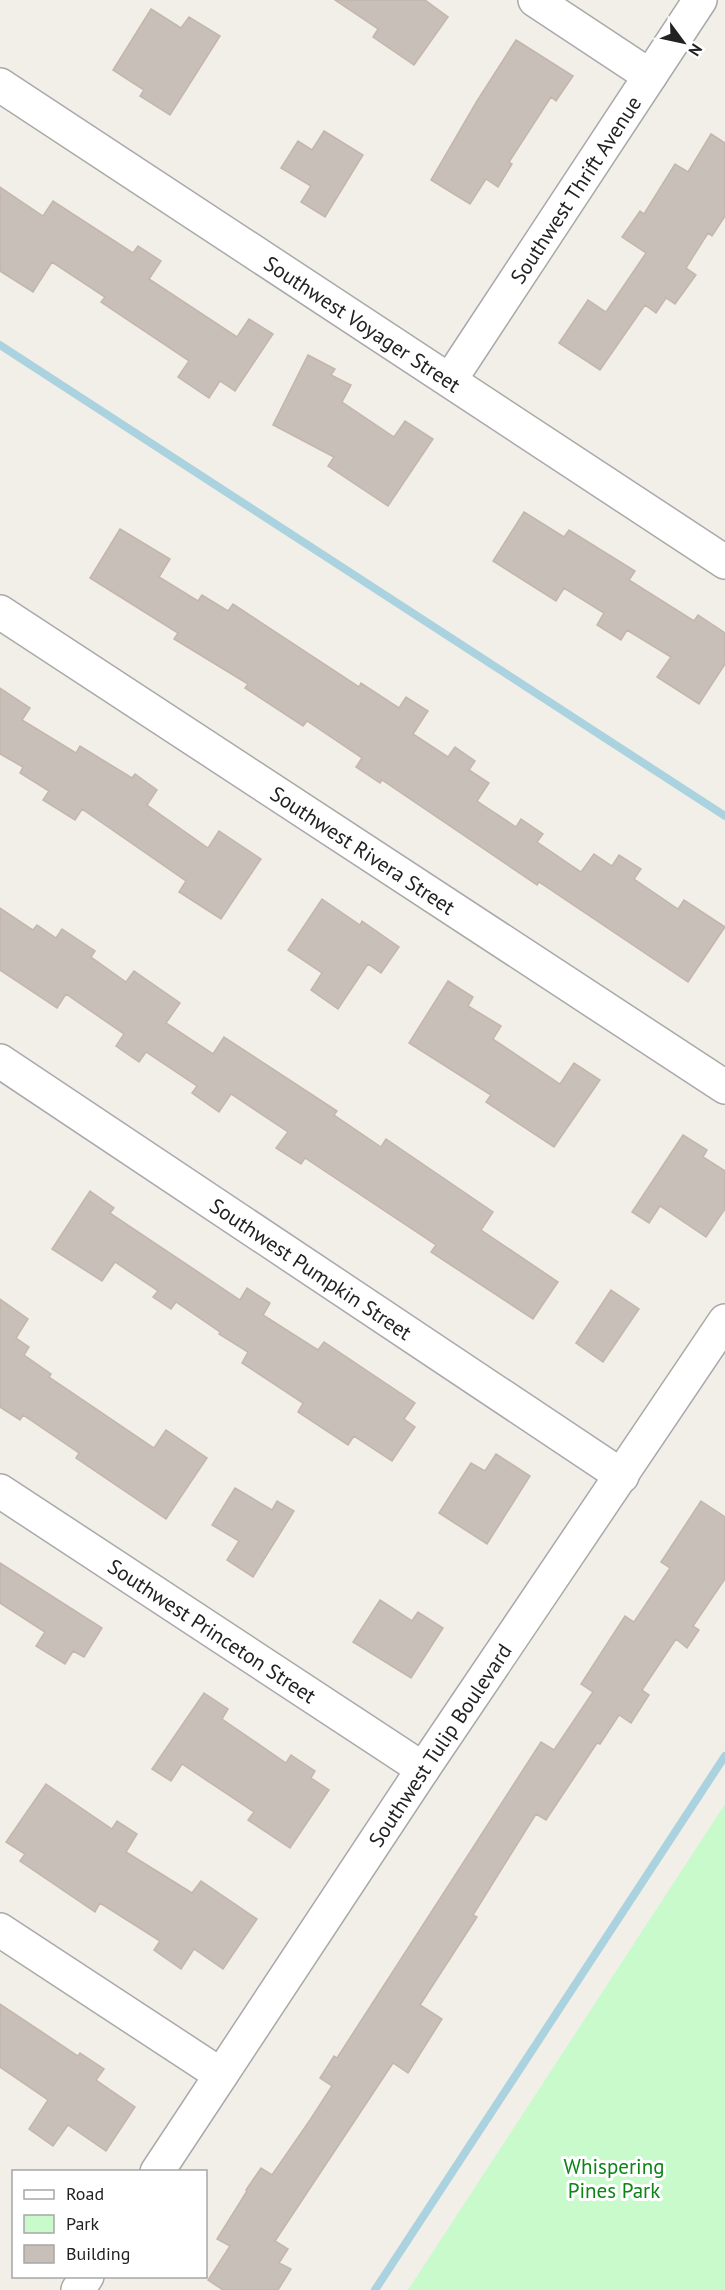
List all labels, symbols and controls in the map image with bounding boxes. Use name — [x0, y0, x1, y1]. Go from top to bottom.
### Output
north arrow — [653, 12, 713, 72]
text: N — [684, 40, 707, 60]
street label: Southwest Thrift Avenue — [504, 91, 647, 289]
street label: Southwest Voyager Street — [259, 249, 466, 398]
street label: Southwest Rivera Street — [266, 780, 461, 920]
street label: Southwest Pumpkin Street — [205, 1192, 417, 1346]
street label: Southwest Princeton Street — [103, 1552, 322, 1709]
street label: Southwest Tulip Boulevard — [362, 1638, 517, 1852]
park label: Whispering Pines Park — [564, 2153, 664, 2204]
legend — [12, 2170, 207, 2278]
text: Road — [66, 2182, 104, 2205]
text: Park — [66, 2212, 99, 2235]
text: Building — [66, 2242, 130, 2265]

